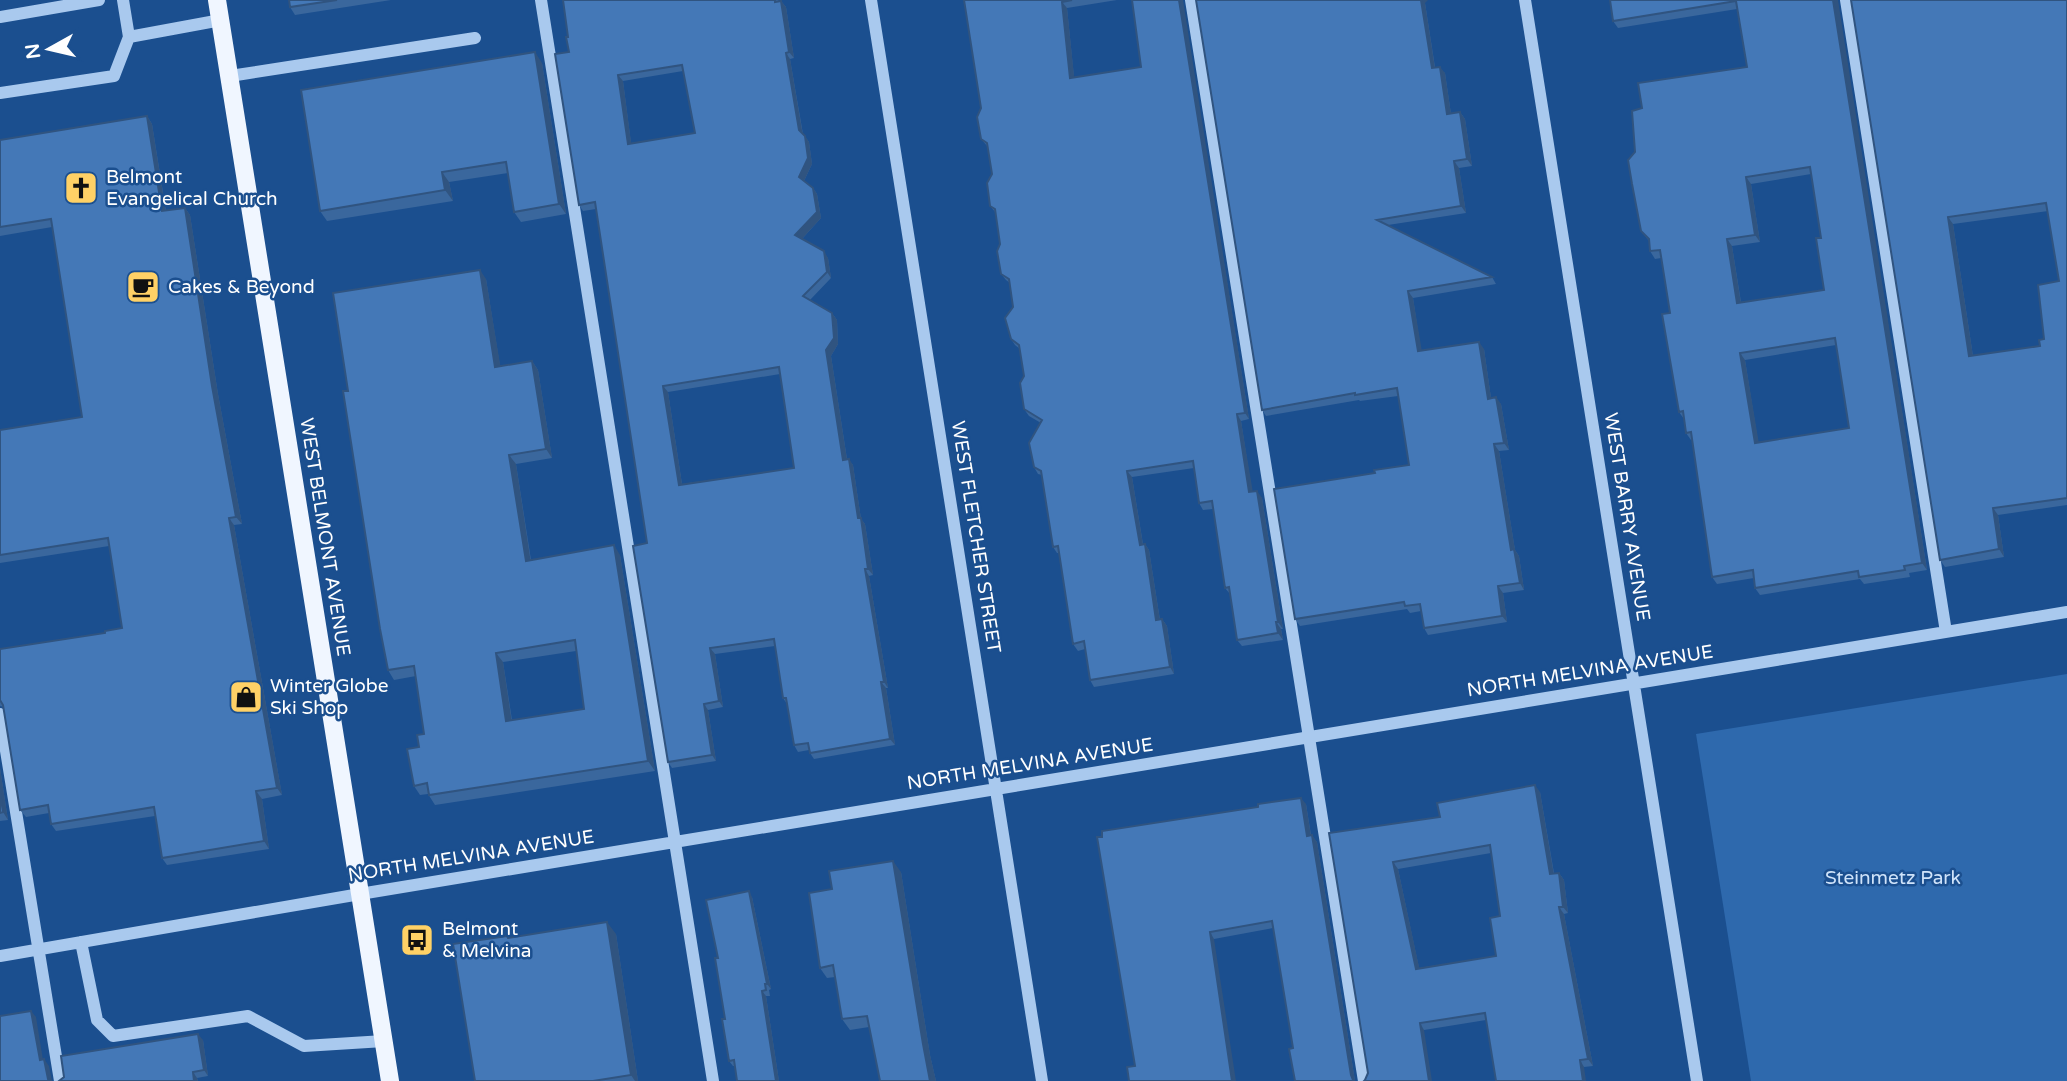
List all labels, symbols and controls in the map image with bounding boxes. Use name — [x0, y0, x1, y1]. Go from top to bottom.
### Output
north arrow — [14, 14, 84, 84]
text: N — [21, 42, 45, 60]
place label: Belmont Evangelical Church — [106, 166, 278, 210]
church icon: Belmont Evangelical Church — [62, 169, 100, 207]
cafe icon: Cakes & Beyond — [124, 268, 162, 306]
place label: Cakes & Beyond — [168, 276, 315, 298]
street label: WEST BARRY AVENUE — [1600, 411, 1654, 623]
street label: WEST BELMONT AVENUE — [295, 416, 355, 658]
street label: WEST FLETCHER STREET — [947, 419, 1005, 655]
street label: NORTH MELVINA AVENUE — [1465, 641, 1715, 701]
place label: Winter Globe Ski Shop — [270, 675, 389, 719]
shop icon: Winter Globe Ski Shop — [227, 678, 265, 716]
street label: NORTH MELVINA AVENUE — [905, 734, 1155, 794]
street label: NORTH MELVINA AVENUE — [346, 826, 596, 886]
park label: Steinmetz Park — [1825, 867, 1961, 889]
place label: Belmont & Melvina — [442, 918, 531, 962]
bus stop icon: Belmont & Melvina — [398, 921, 436, 959]

